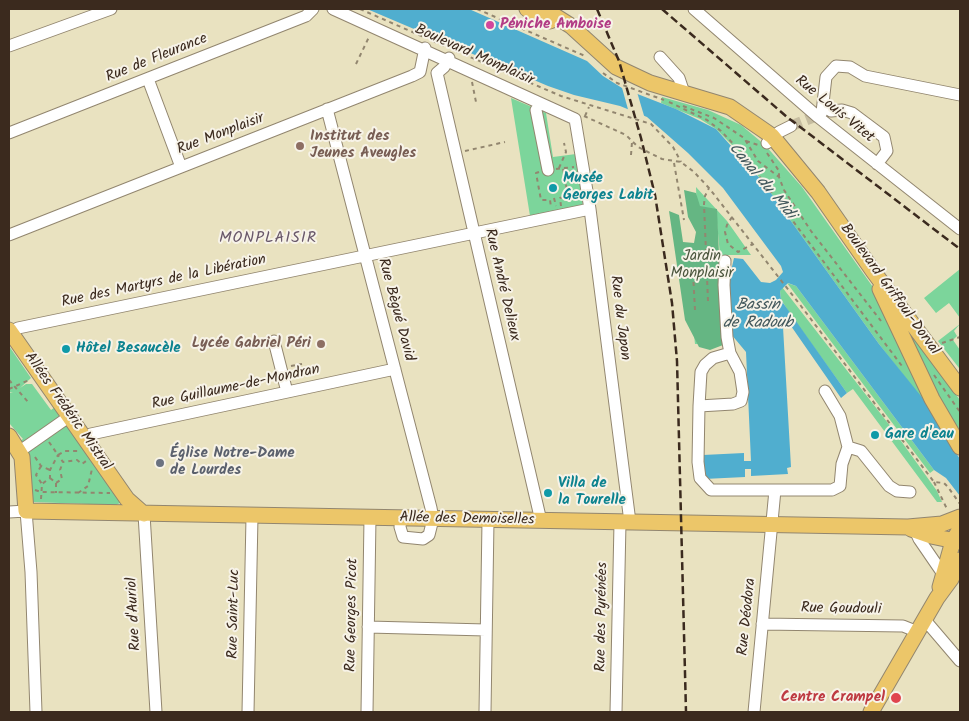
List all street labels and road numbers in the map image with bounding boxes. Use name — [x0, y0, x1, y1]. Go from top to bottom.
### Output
street label: Boulevard Monplaisir — [411, 22, 537, 90]
street label: Rue de Fleurance — [104, 30, 210, 88]
street label: Rue Louis Vitet — [791, 73, 877, 147]
street label: Rue Monplaisir — [175, 110, 267, 160]
street label: Boulevard Griffoul-Dorval — [835, 221, 943, 359]
street label: Rue André Delieux — [479, 227, 523, 343]
street label: Rue des Martyrs de la Libération — [60, 251, 268, 313]
street label: Rue Bègué David — [373, 257, 417, 363]
street label: Rue du Japon — [605, 274, 633, 362]
street label: Allées Frédéric Mistral — [19, 349, 115, 475]
street label: Rue Guillaume-de-Mondran — [150, 361, 322, 415]
street label: Allée des Demoiselles — [399, 510, 535, 530]
street label: Rue Georges Picot — [343, 558, 363, 672]
street label: Rue des Pyrénées — [593, 562, 613, 672]
street label: Rue Saint-Luc — [225, 569, 245, 659]
street label: Rue d'Auriol — [124, 577, 146, 651]
street label: Rue Déodora — [735, 577, 761, 657]
street label: Rue Goudouli — [801, 600, 881, 620]

